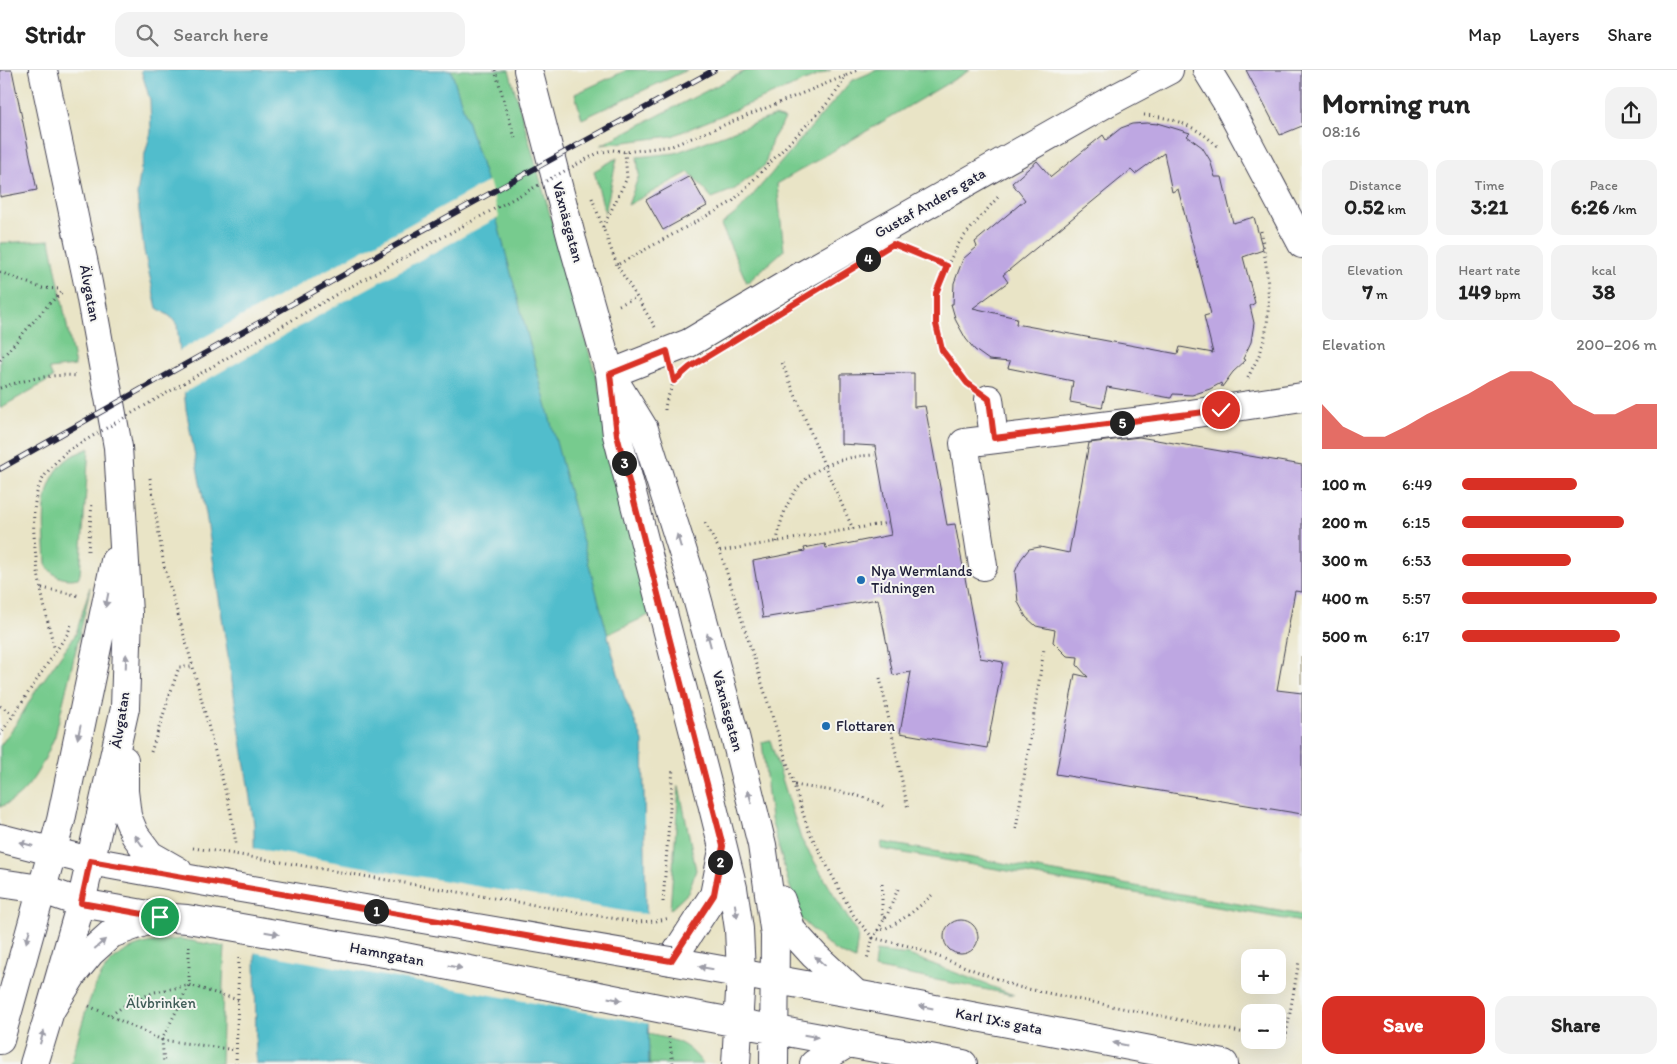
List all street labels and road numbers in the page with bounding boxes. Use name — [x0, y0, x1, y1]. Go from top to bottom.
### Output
street label: Gustaf Anders gata — [871, 164, 989, 242]
street label: Våxnäsgatan — [549, 180, 588, 265]
street label: Älvgatan — [76, 263, 104, 323]
street label: Våxnäsgatan — [709, 669, 748, 754]
street label: Älvgatan — [107, 690, 133, 750]
street label: Hamngatan — [348, 938, 426, 970]
street label: Karl IX:s gata — [954, 1004, 1045, 1038]

